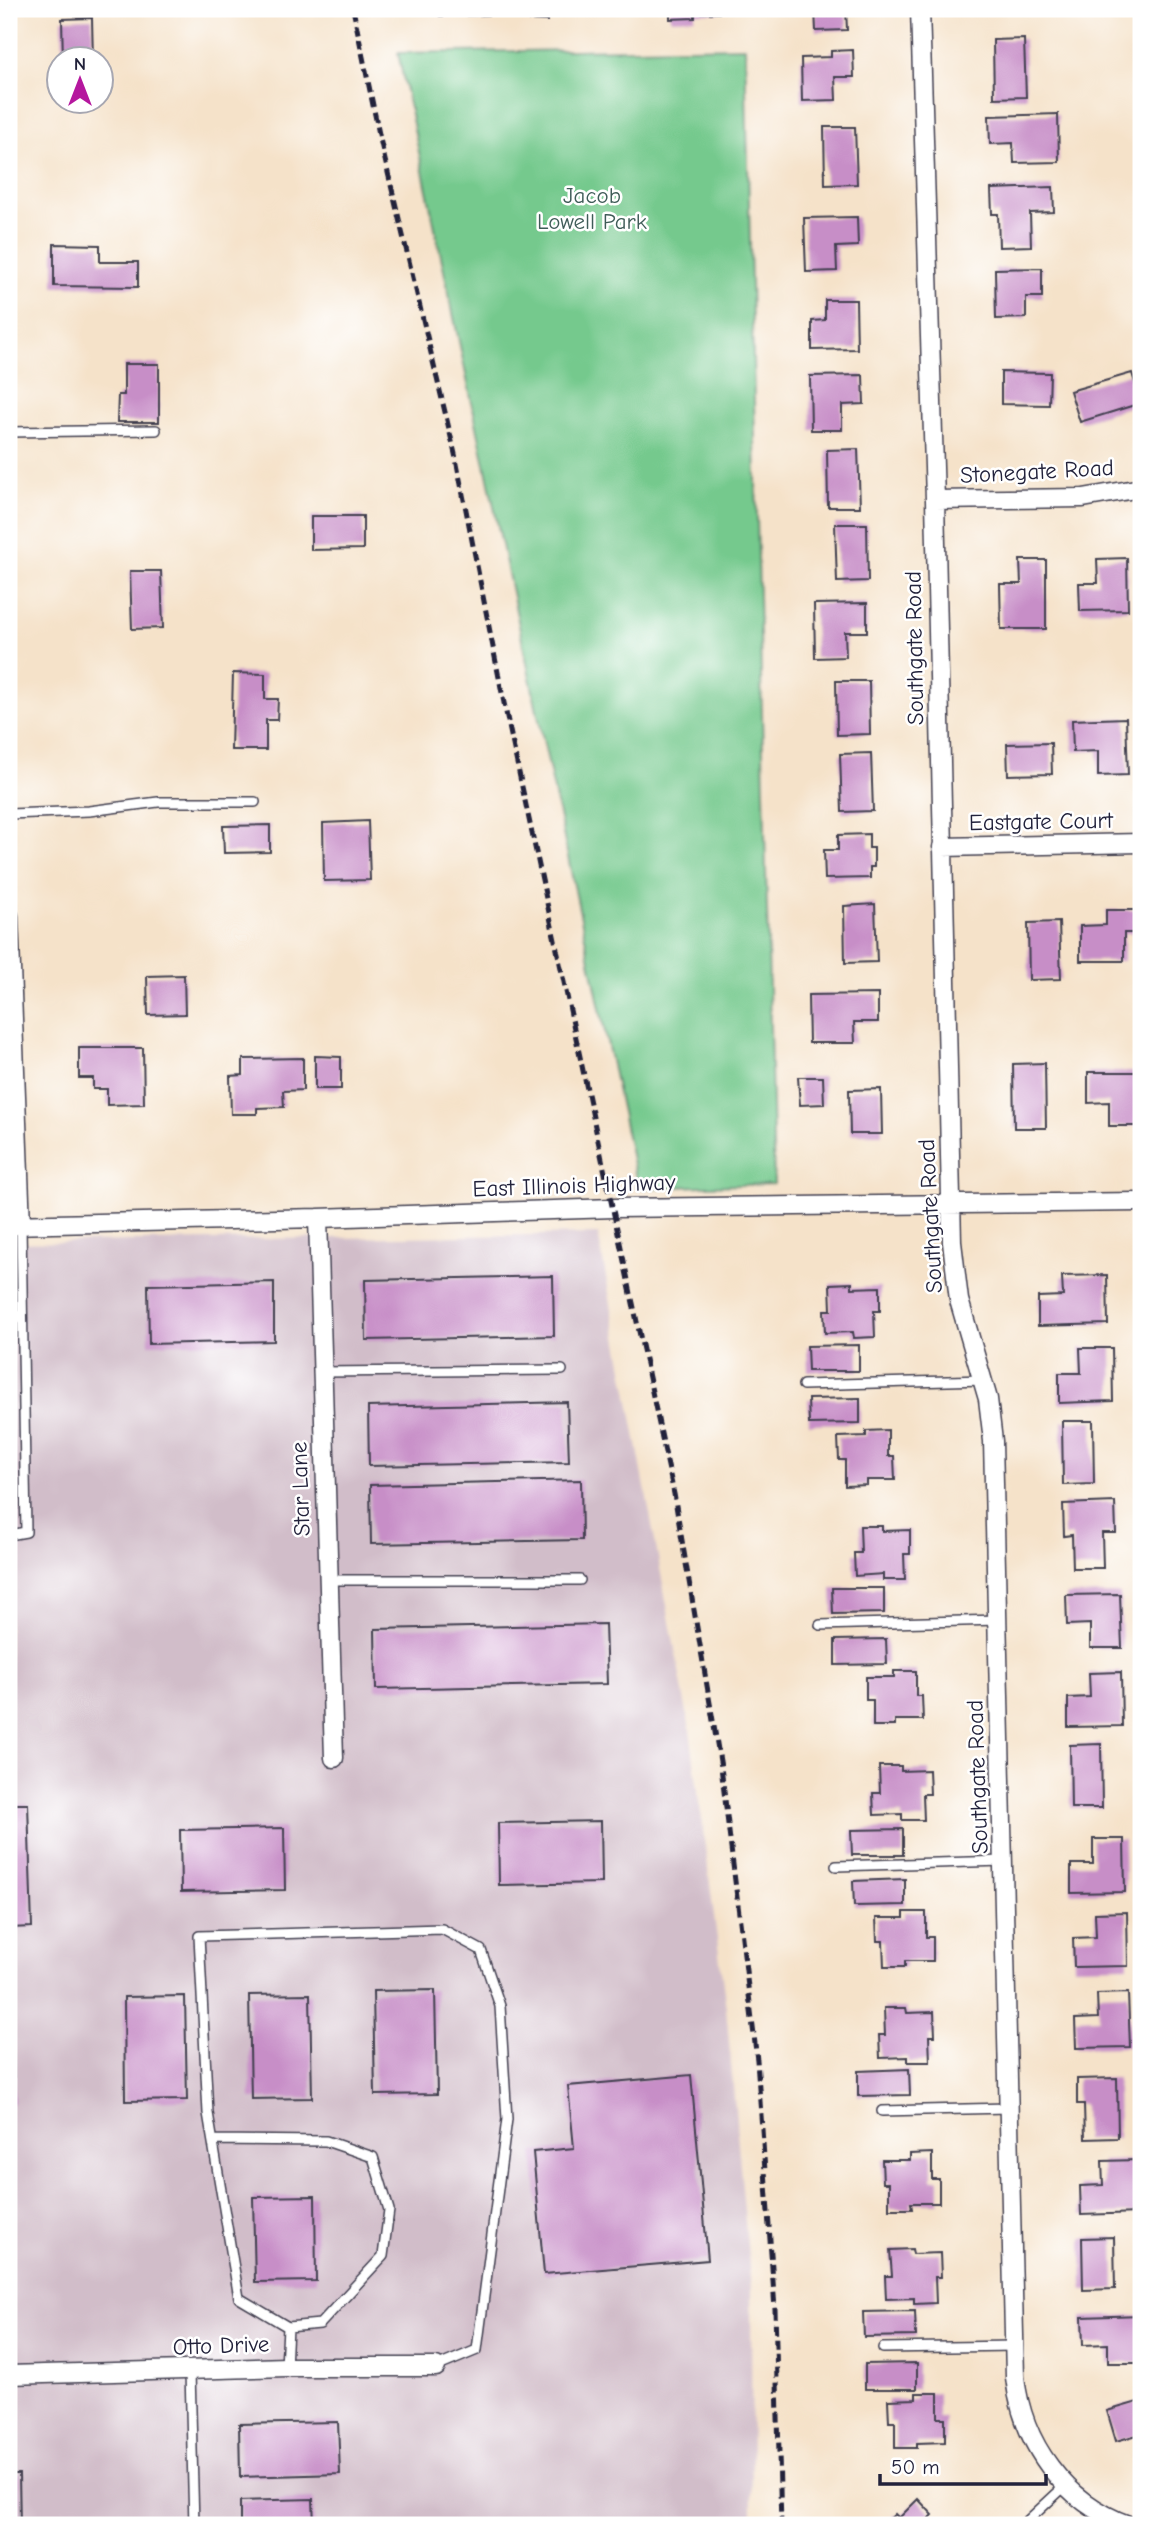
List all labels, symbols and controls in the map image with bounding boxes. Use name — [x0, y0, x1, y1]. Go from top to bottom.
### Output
north arrow — [46, 46, 116, 116]
text: N — [74, 53, 86, 75]
park label: Jacob Lowell Park — [537, 182, 647, 235]
street label: Stonegate Road — [959, 454, 1115, 489]
street label: Southgate Road — [900, 571, 929, 725]
street label: Eastgate Court — [969, 807, 1115, 836]
street label: Southgate Road — [913, 1138, 948, 1294]
street label: East Illinois Highway — [472, 1168, 677, 1203]
street label: Star Lane — [285, 1441, 316, 1537]
street label: Southgate Road — [961, 1699, 994, 1855]
street label: Otto Drive — [172, 2330, 270, 2361]
scale bar — [880, 2443, 1047, 2487]
text: 50 m — [891, 2455, 940, 2479]

